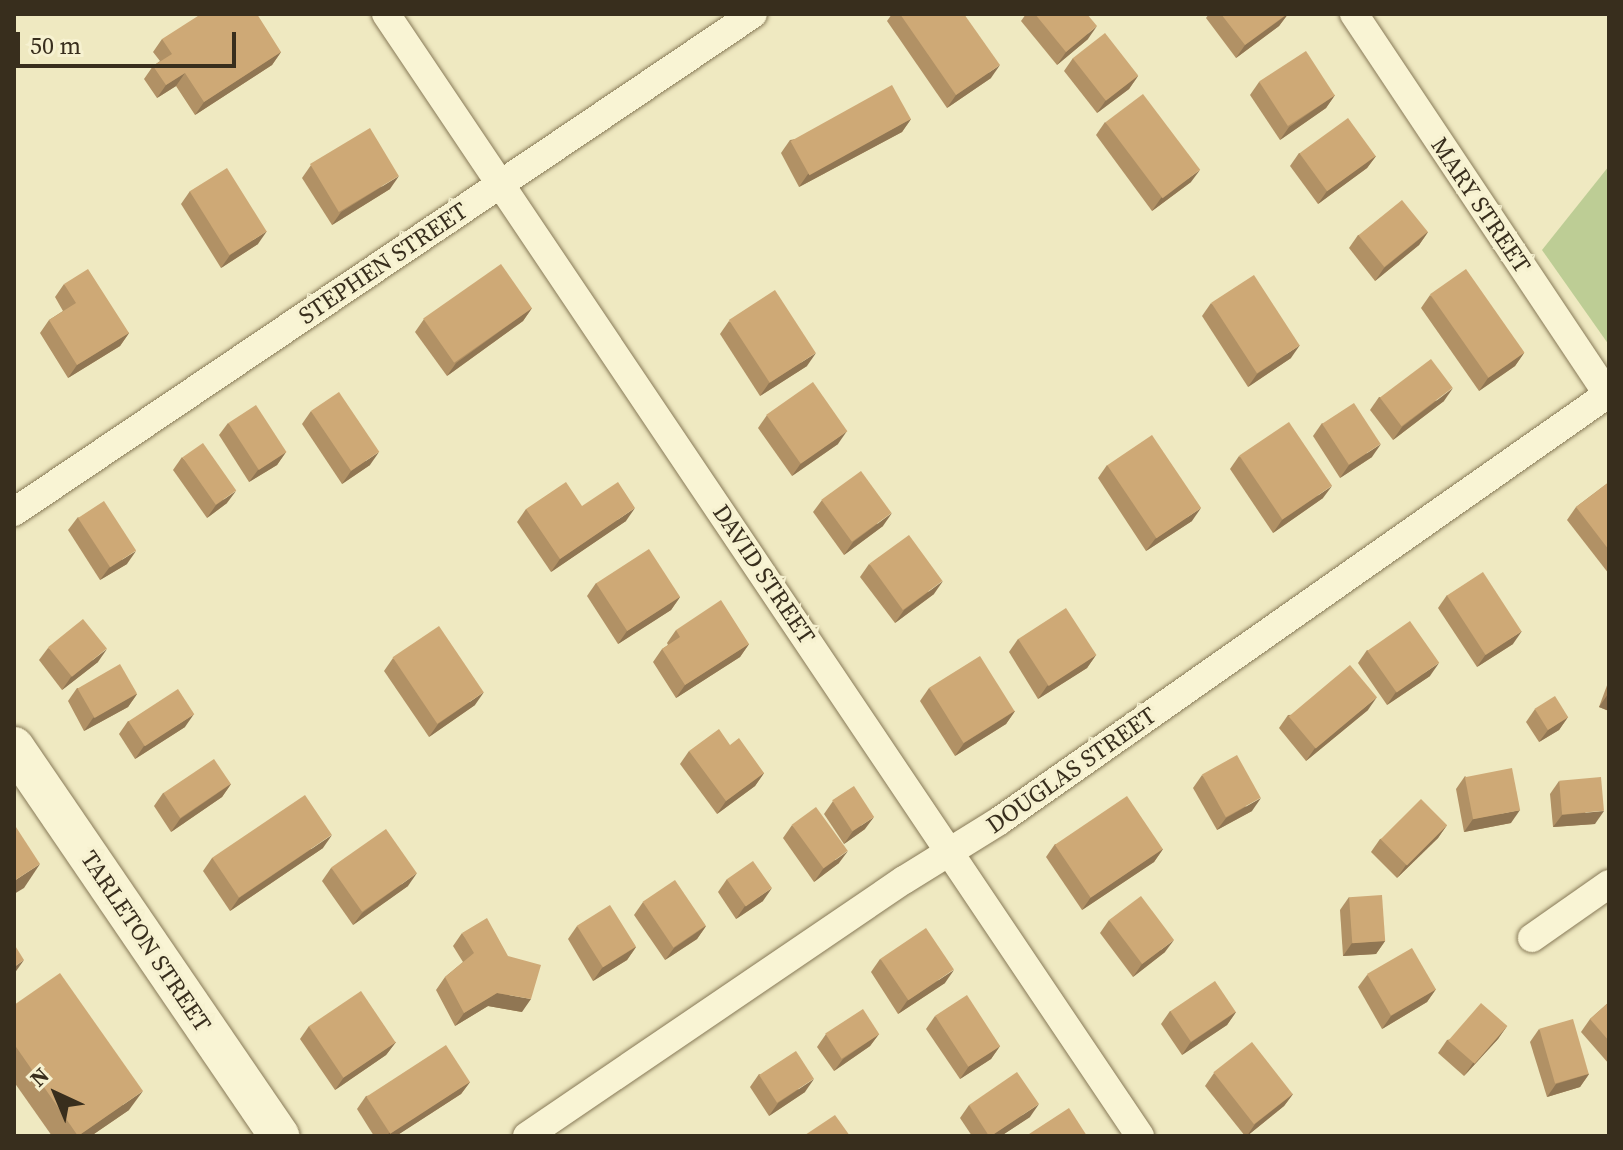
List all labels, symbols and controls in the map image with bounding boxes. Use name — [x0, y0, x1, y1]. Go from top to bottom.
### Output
scale bar — [20, 16, 240, 66]
text: 50 m — [30, 29, 81, 62]
street label: MARY STREET — [1425, 131, 1537, 279]
street label: STEPHEN STREET — [293, 196, 473, 330]
street label: DAVID STREET — [707, 499, 821, 649]
street label: DOUGLAS STREET — [981, 701, 1161, 839]
street label: TARLETON STREET — [75, 845, 217, 1037]
north arrow — [16, 1054, 96, 1134]
text: N — [23, 1060, 56, 1093]

